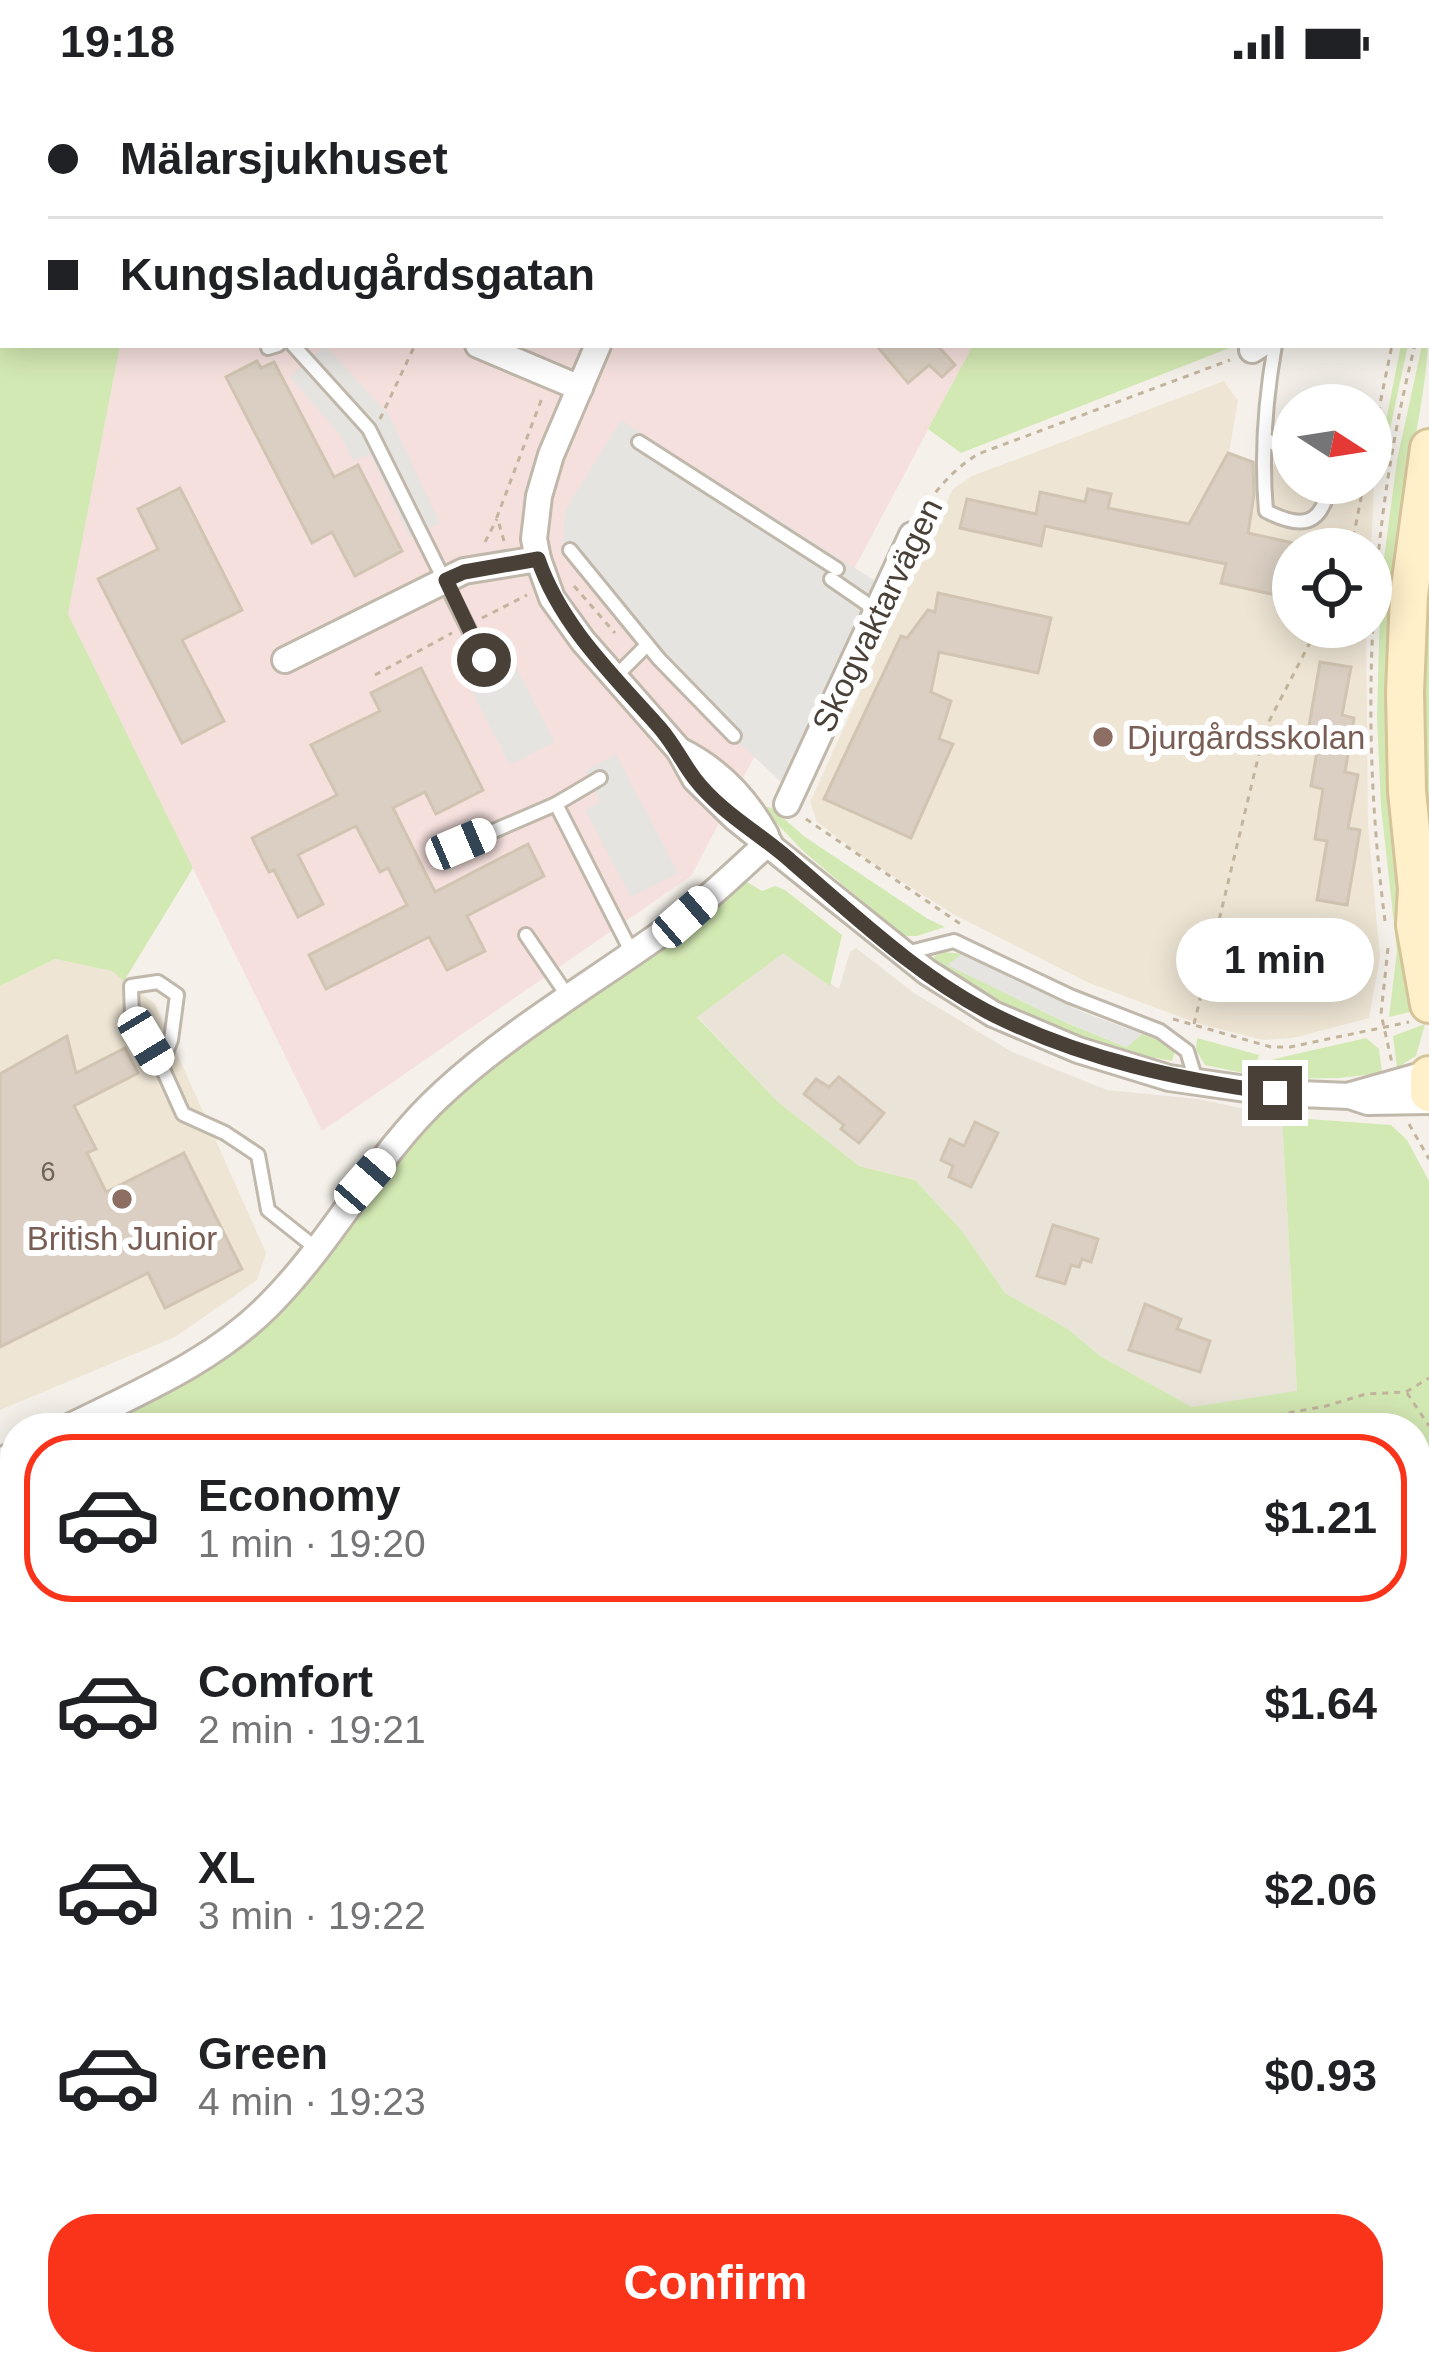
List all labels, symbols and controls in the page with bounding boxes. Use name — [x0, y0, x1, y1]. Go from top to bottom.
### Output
text: 19:18 — [60, 16, 175, 67]
text: Mälarsjukhuset — [120, 133, 448, 184]
text: Kungsladugårdsgatan — [120, 249, 595, 300]
north arrow — [1272, 384, 1392, 504]
map controls — [1272, 384, 1392, 648]
street label: Skogvaktarvägen — [804, 492, 950, 738]
button: locate — [1272, 528, 1392, 648]
route start — [457, 633, 511, 687]
place label: Djurgårdsskolan — [1127, 719, 1365, 756]
marker: Djurgårdsskolan — [1090, 724, 1116, 750]
car — [421, 813, 501, 875]
car — [646, 880, 724, 954]
callout: 1 min — [1176, 919, 1374, 1003]
text: 1 min — [1224, 938, 1326, 981]
car — [112, 1001, 180, 1081]
route end — [1248, 1066, 1302, 1120]
car — [328, 1142, 402, 1220]
house number: 6 — [40, 1157, 56, 1187]
marker: British Junior — [109, 1186, 135, 1212]
place label: British Junior — [27, 1220, 217, 1257]
icon: car — [54, 1464, 162, 1572]
text: Economy — [198, 1470, 401, 1521]
text: $1.21 — [1264, 1492, 1377, 1543]
text: 1 min · 19:20 — [198, 1522, 426, 1565]
icon: car — [54, 1650, 162, 1758]
text: Comfort — [198, 1656, 373, 1707]
text: $1.64 — [1264, 1678, 1377, 1729]
text: 2 min · 19:21 — [198, 1708, 426, 1751]
icon: car — [54, 1836, 162, 1944]
text: XL — [198, 1842, 256, 1893]
text: $2.06 — [1264, 1864, 1377, 1915]
text: 3 min · 19:22 — [198, 1894, 426, 1937]
icon: car — [54, 2022, 162, 2130]
text: Green — [198, 2028, 328, 2079]
text: $0.93 — [1264, 2050, 1377, 2101]
text: 4 min · 19:23 — [198, 2080, 426, 2123]
button: Confirm — [48, 2214, 1383, 2352]

